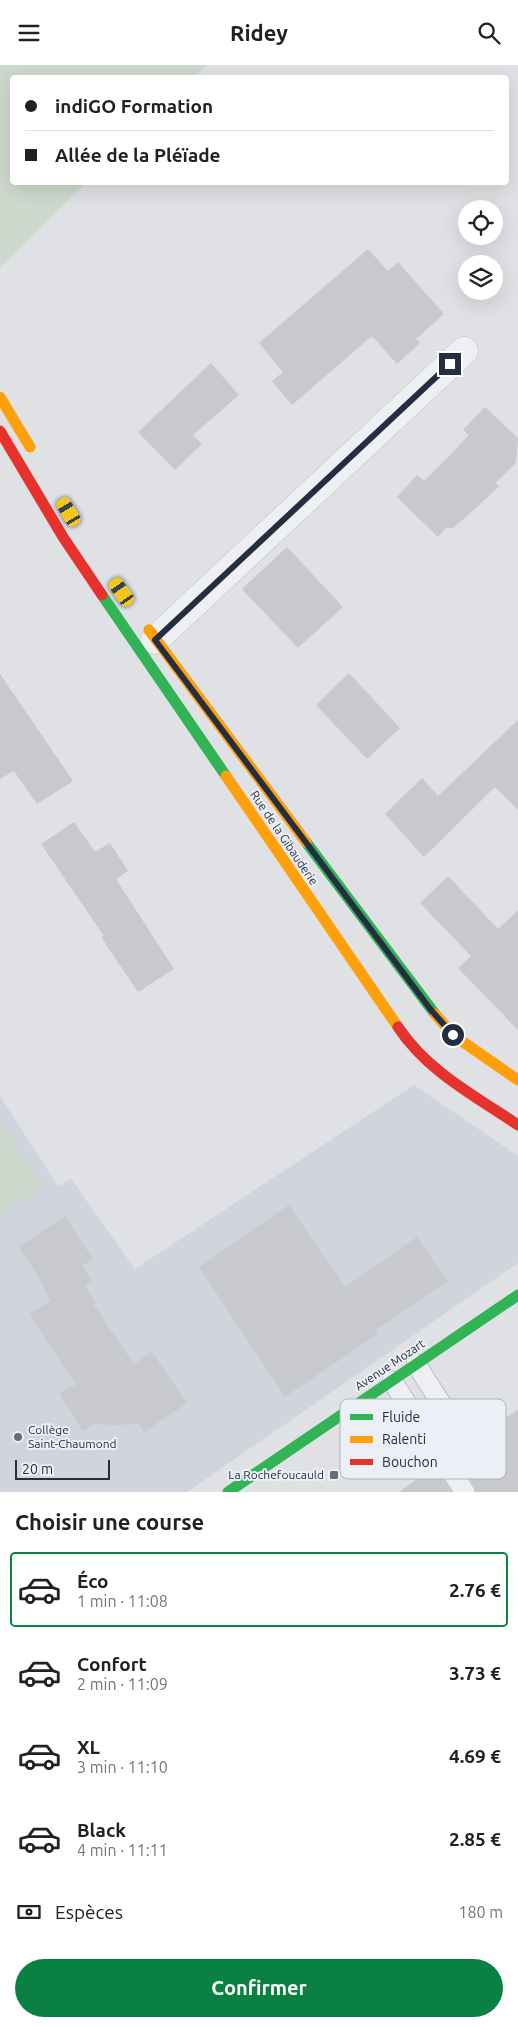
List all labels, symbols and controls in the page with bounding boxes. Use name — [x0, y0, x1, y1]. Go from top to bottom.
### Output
icon: menu — [15, 19, 43, 47]
icon: search — [475, 19, 503, 47]
text: Ridey — [230, 20, 288, 45]
text: indiGO Formation — [55, 95, 213, 117]
text: Allée de la Pléïade — [55, 144, 221, 166]
map controls — [458, 200, 503, 300]
button: locate — [458, 200, 503, 245]
button: layers — [458, 255, 503, 300]
route end — [439, 353, 461, 375]
car — [54, 495, 83, 529]
car — [107, 575, 136, 609]
street label: Rue de la Gibauderie — [248, 788, 321, 887]
route start — [442, 1024, 464, 1046]
street label: Avenue Mozart — [352, 1336, 427, 1393]
legend — [340, 1399, 506, 1479]
text: Fluide — [382, 1409, 420, 1425]
place label: Collège Saint-Chaumond — [28, 1423, 117, 1450]
marker: Collège Saint-Chaumond — [12, 1431, 24, 1443]
text: Ralenti — [382, 1431, 426, 1447]
text: Bouchon — [382, 1454, 438, 1470]
scale bar — [15, 1457, 110, 1480]
text: 20 m — [22, 1461, 53, 1477]
place label: La Rochefoucauld — [228, 1468, 324, 1481]
marker: La Rochefoucauld — [328, 1469, 340, 1481]
text: Choisir une course — [15, 1509, 204, 1534]
icon: car — [17, 1567, 62, 1612]
text: Éco — [77, 1570, 109, 1592]
text: 2.76 € — [449, 1579, 501, 1601]
text: 1 min · 11:08 — [77, 1592, 168, 1610]
icon: car — [17, 1650, 62, 1695]
text: Confort — [77, 1653, 147, 1675]
text: 3.73 € — [449, 1662, 501, 1684]
text: 2 min · 11:09 — [77, 1675, 168, 1693]
icon: car — [17, 1733, 62, 1778]
text: XL — [77, 1736, 100, 1758]
text: 4.69 € — [449, 1745, 501, 1767]
text: 3 min · 11:10 — [77, 1758, 168, 1776]
icon: car — [17, 1816, 62, 1861]
text: Black — [77, 1819, 126, 1841]
text: 2.85 € — [449, 1828, 501, 1850]
text: 4 min · 11:11 — [77, 1841, 168, 1859]
icon: cash — [15, 1898, 43, 1926]
text: Espèces — [55, 1901, 123, 1923]
text: 180 m — [458, 1903, 503, 1921]
button: Confirmer — [15, 1959, 503, 2017]

